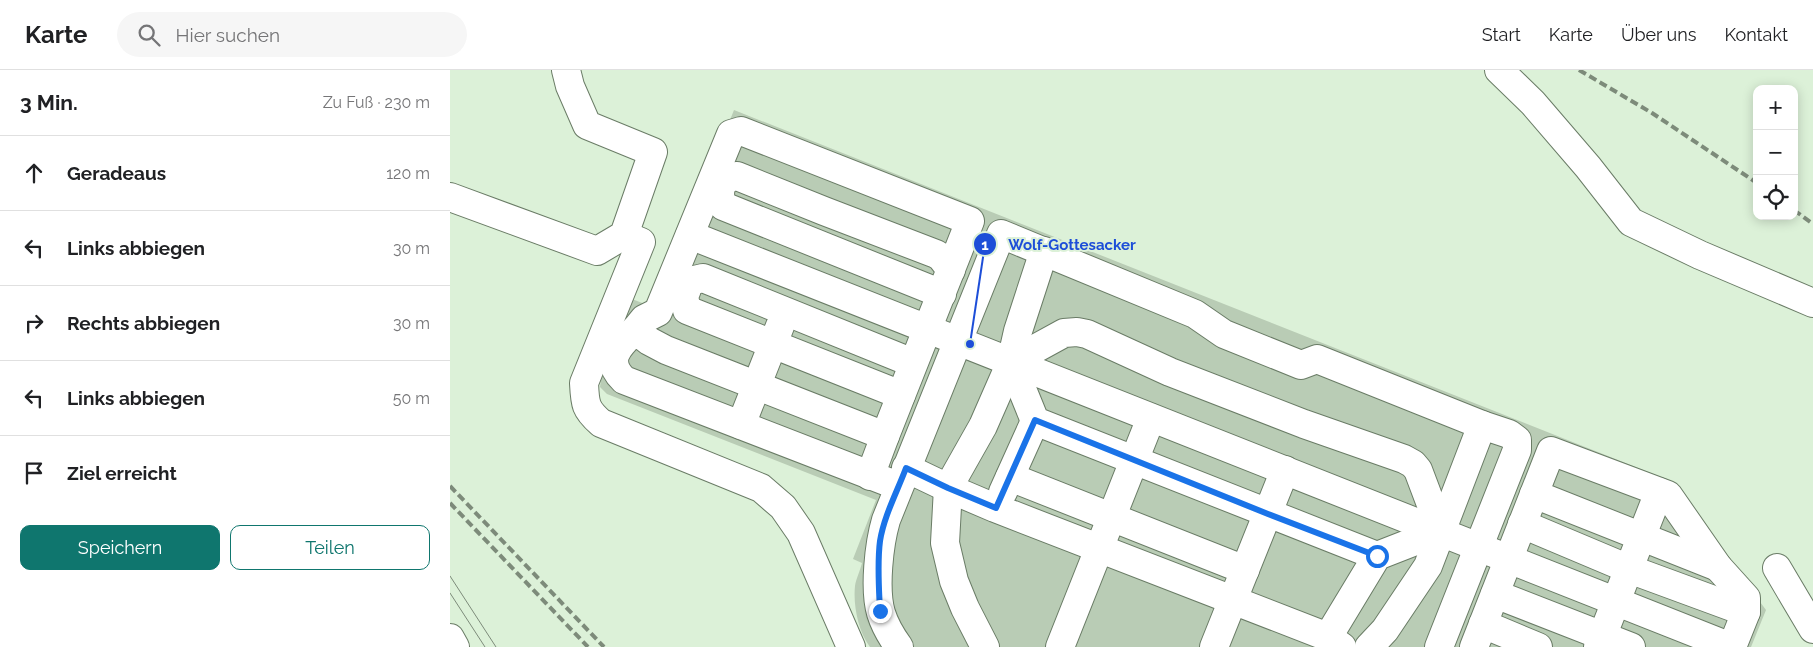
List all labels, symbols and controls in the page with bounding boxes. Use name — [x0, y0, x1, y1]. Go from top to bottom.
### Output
search box — [117, 12, 467, 57]
text: Karte — [25, 20, 87, 49]
icon: search — [135, 21, 163, 49]
text: Hier suchen — [175, 24, 280, 46]
text: Start — [1482, 24, 1521, 45]
text: Karte — [1549, 24, 1593, 45]
text: Über uns — [1621, 24, 1696, 45]
text: Kontakt — [1724, 24, 1788, 45]
map controls — [1753, 85, 1798, 220]
button: + — [1753, 85, 1798, 130]
text: 3 Min. — [20, 90, 78, 115]
text: Zu Fuß · 230 m — [323, 93, 430, 112]
button: − — [1753, 130, 1798, 175]
icon: ahead — [20, 159, 48, 187]
text: Geradeaus — [67, 162, 166, 184]
text: 120 m — [386, 164, 430, 183]
button: locate — [1753, 175, 1798, 220]
callout: Wolf-Gottesacker — [973, 229, 1146, 259]
icon: left — [20, 234, 48, 262]
text: 1 — [981, 236, 989, 254]
text: Wolf-Gottesacker — [1008, 236, 1136, 254]
text: Links abbiegen — [67, 237, 205, 259]
text: 30 m — [393, 239, 430, 258]
icon: right — [20, 309, 48, 337]
text: Rechts abbiegen — [67, 312, 220, 334]
text: 30 m — [393, 314, 430, 333]
icon: left — [20, 384, 48, 412]
text: Links abbiegen — [67, 387, 205, 409]
text: 50 m — [393, 389, 430, 408]
icon: arrive — [20, 459, 48, 487]
text: Ziel erreicht — [67, 462, 177, 484]
button: Speichern — [20, 525, 220, 570]
button: Teilen — [230, 525, 430, 570]
route start — [1366, 545, 1389, 568]
route end — [869, 600, 892, 623]

